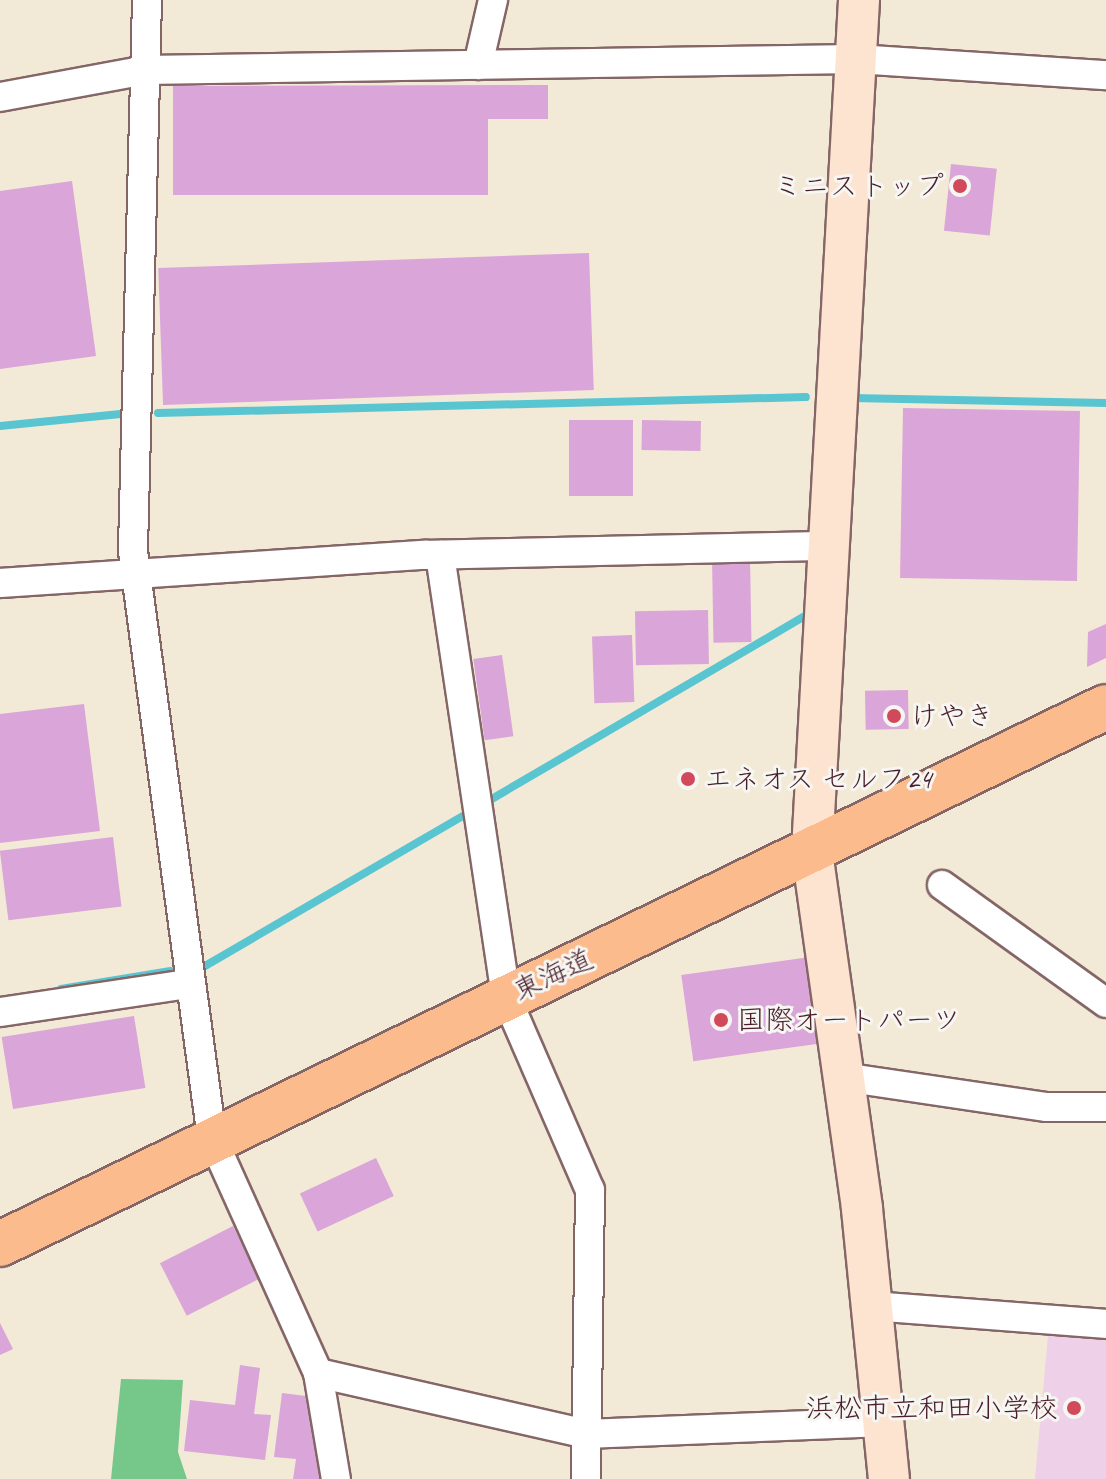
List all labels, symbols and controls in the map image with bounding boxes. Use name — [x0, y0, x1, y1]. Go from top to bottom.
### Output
place label: ミニストップ — [776, 169, 944, 203]
marker: ミニストップ — [951, 177, 969, 195]
place label: けやき — [910, 699, 994, 733]
marker: けやき — [885, 707, 903, 725]
place label: エネオス セルフ24 — [704, 762, 932, 796]
marker: エネオス セルフ24 — [679, 770, 697, 788]
street label: 東海道 — [508, 942, 598, 1008]
place label: 国際オートパーツ — [737, 1003, 961, 1037]
marker: 国際オートパーツ — [712, 1011, 730, 1029]
place label: 浜松市立和田小学校 — [806, 1391, 1058, 1425]
marker: 浜松市立和田小学校 — [1065, 1399, 1083, 1417]

